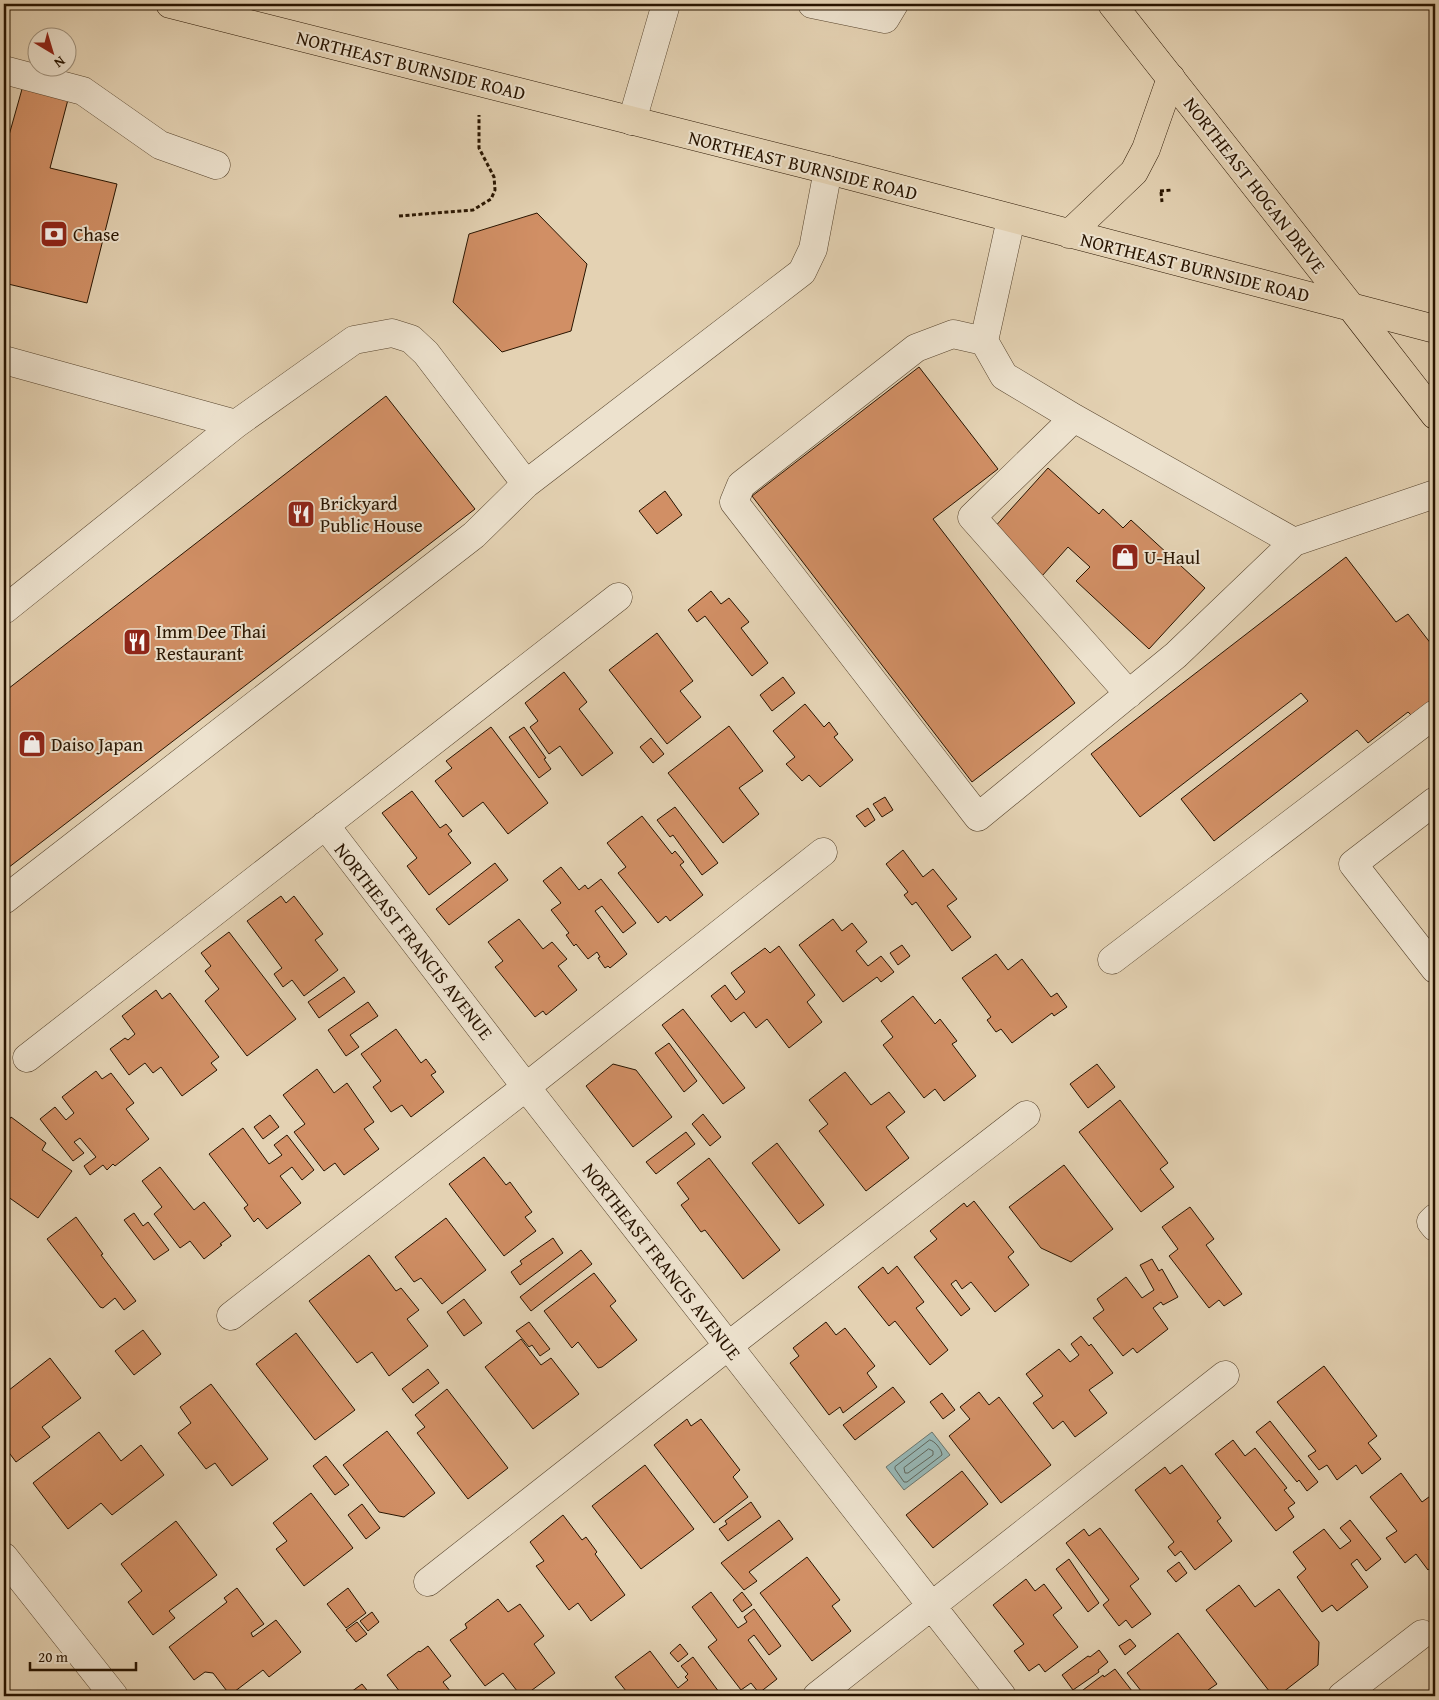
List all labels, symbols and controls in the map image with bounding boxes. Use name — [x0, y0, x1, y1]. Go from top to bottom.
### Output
street label: NORTHEAST BURNSIDE ROAD — [294, 23, 528, 107]
north arrow — [28, 28, 78, 78]
text: N — [50, 51, 70, 73]
street label: NORTHEAST HOGAN DRIVE — [1177, 91, 1333, 279]
street label: NORTHEAST BURNSIDE ROAD — [686, 123, 920, 207]
bank icon: Chase — [39, 219, 69, 249]
place label: Chase — [73, 220, 120, 248]
street label: NORTHEAST BURNSIDE ROAD — [1078, 225, 1312, 309]
place label: Brickyard Public House — [320, 489, 423, 539]
restaurant icon: Brickyard Public House — [286, 499, 316, 529]
shop icon: U-Haul — [1110, 542, 1140, 572]
place label: U-Haul — [1144, 543, 1200, 571]
place label: Imm Dee Thai Restaurant — [156, 617, 266, 667]
restaurant icon: Imm Dee Thai Restaurant — [122, 627, 152, 657]
shop icon: Daiso Japan — [17, 729, 47, 759]
place label: Daiso Japan — [51, 730, 143, 758]
street label: NORTHEAST FRANCIS AVENUE — [328, 836, 500, 1046]
street label: NORTHEAST FRANCIS AVENUE — [576, 1156, 748, 1366]
scale bar — [30, 1640, 136, 1672]
text: 20 m — [38, 1646, 69, 1667]

